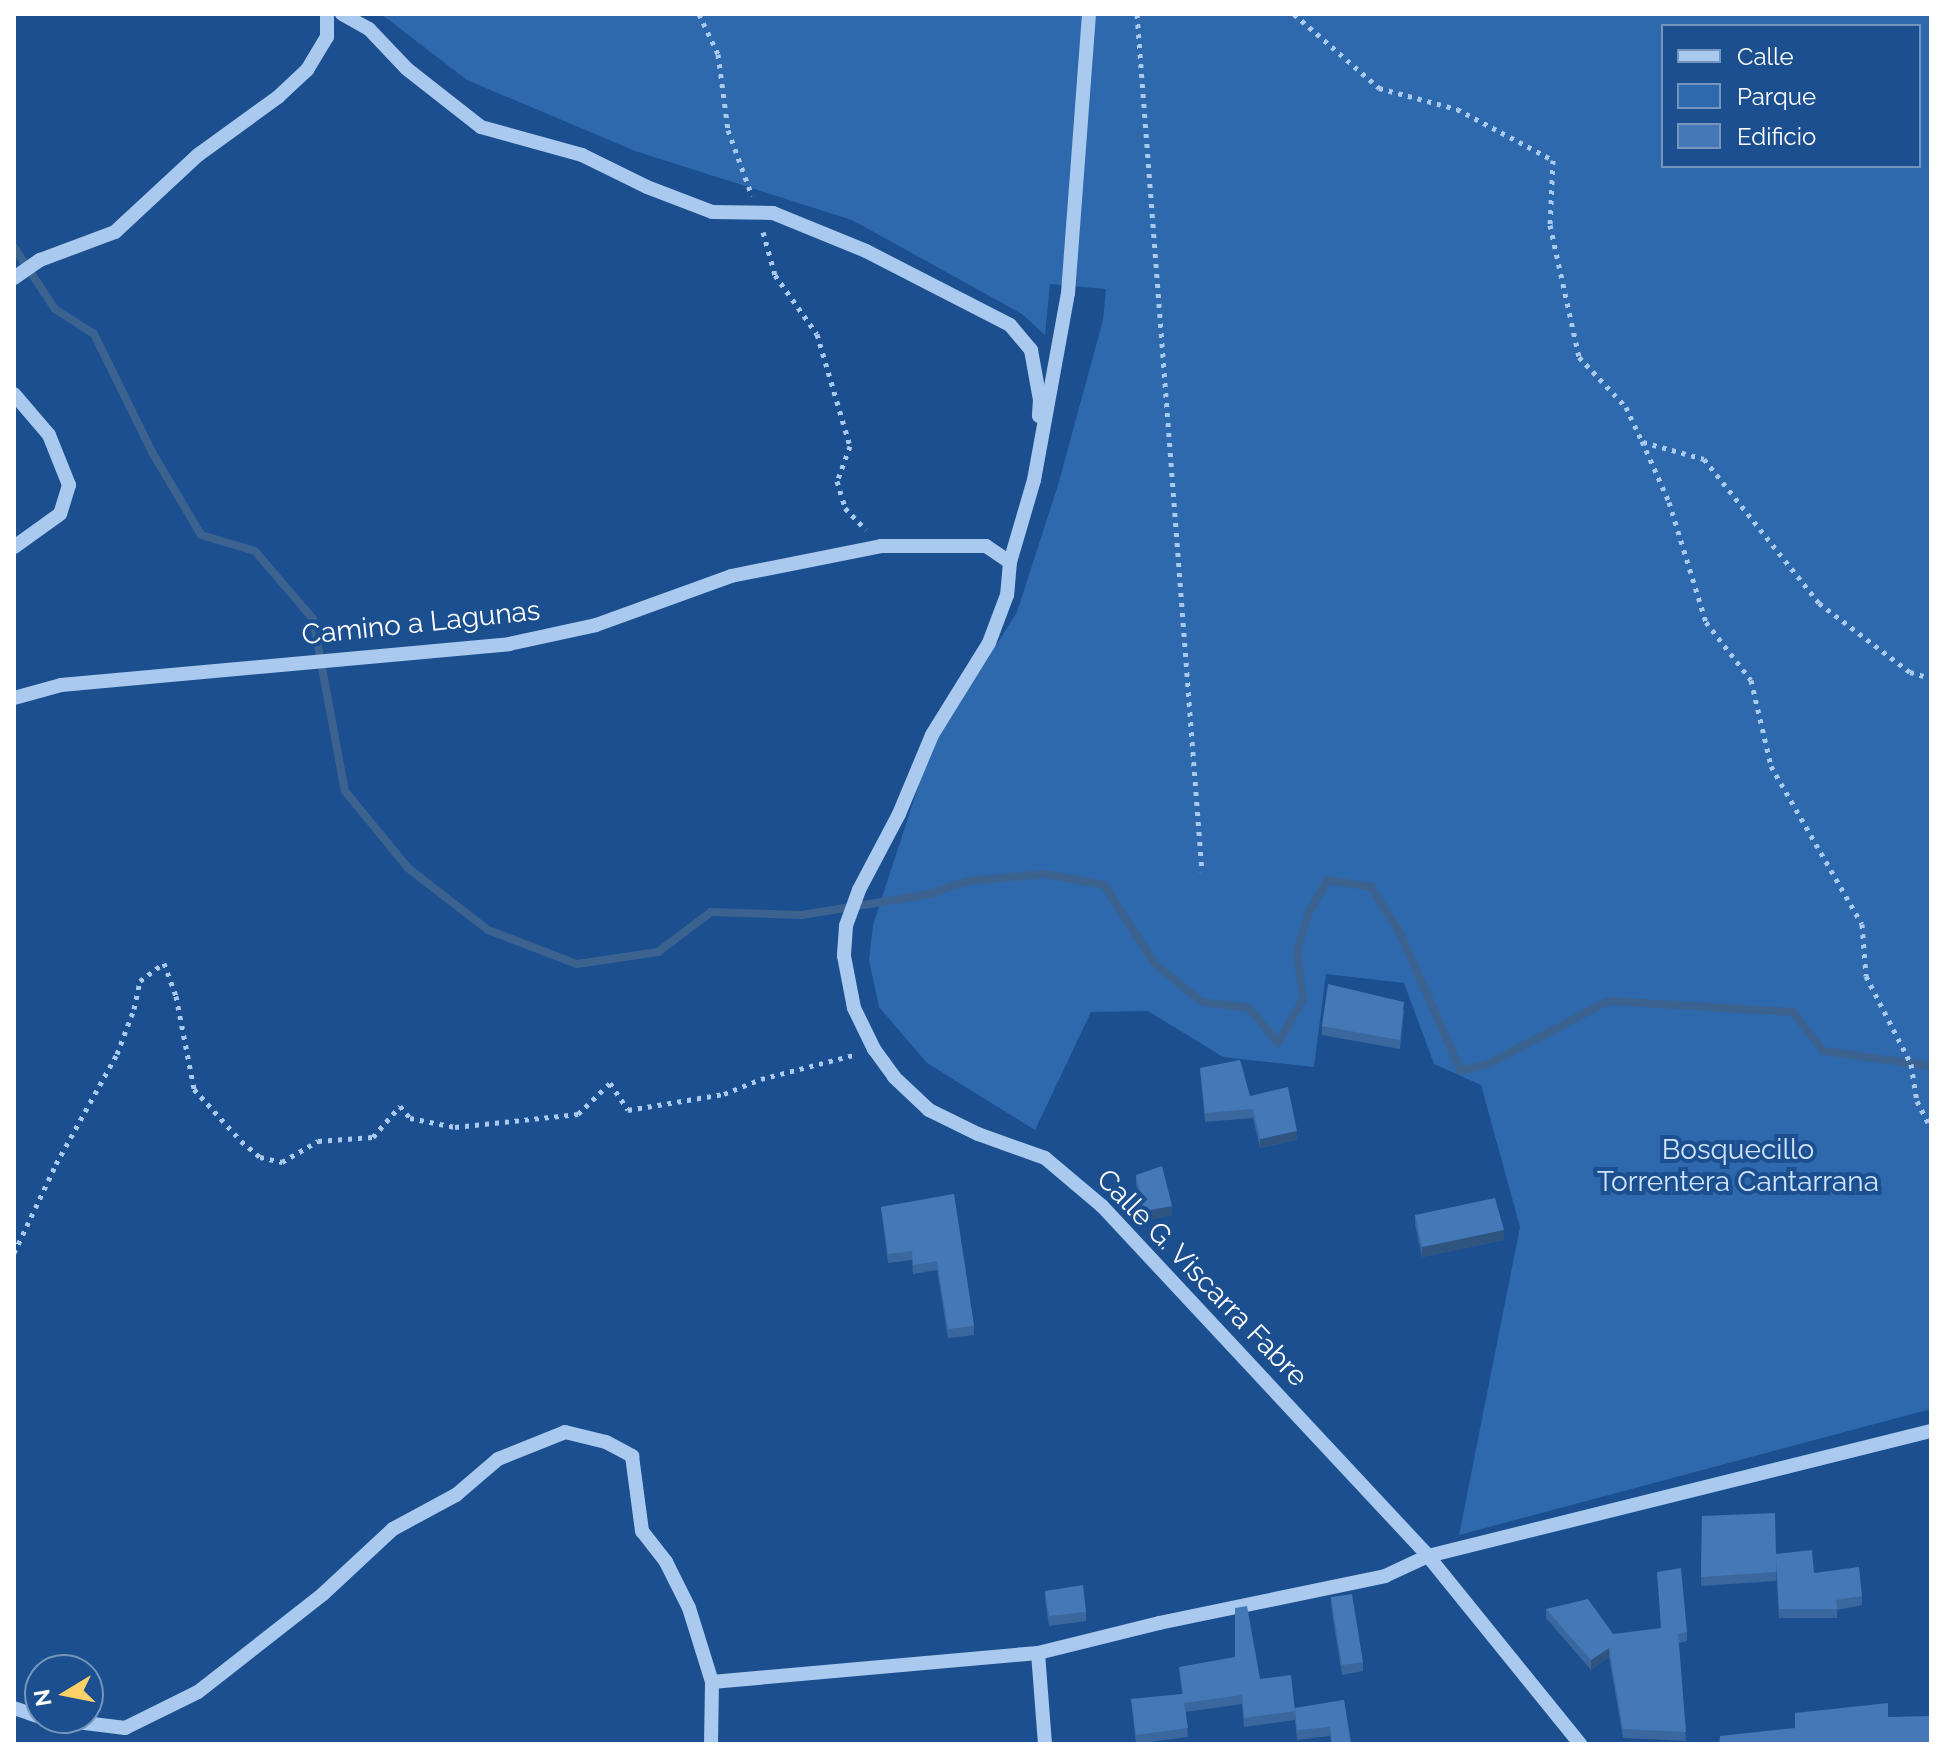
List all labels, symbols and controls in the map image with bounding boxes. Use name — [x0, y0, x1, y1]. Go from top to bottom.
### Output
legend — [1661, 24, 1921, 168]
text: Calle — [1737, 42, 1794, 71]
text: Parque — [1737, 82, 1816, 111]
text: Edificio — [1737, 122, 1816, 151]
street label: Camino a Lagunas — [300, 594, 542, 652]
park label: Bosquecillo Torrentera Cantarrana — [1597, 1133, 1879, 1199]
street label: Calle G. Viscarra Fabre — [1089, 1162, 1315, 1394]
north arrow — [24, 1654, 104, 1734]
text: N — [28, 1687, 57, 1708]

